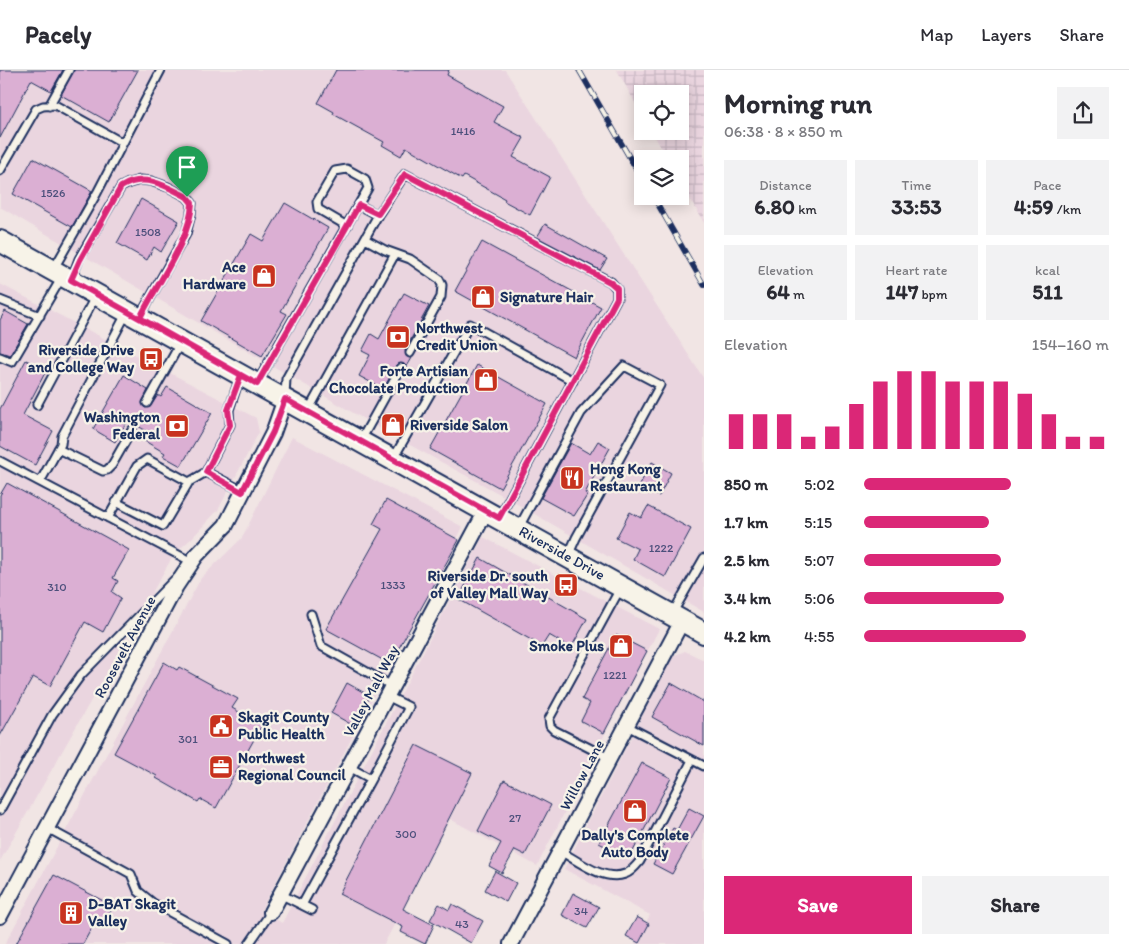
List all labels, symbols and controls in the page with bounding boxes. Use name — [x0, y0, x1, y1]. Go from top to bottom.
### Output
text: Pacely — [25, 20, 91, 49]
text: Map — [920, 24, 953, 46]
text: Layers — [981, 24, 1031, 46]
text: Share — [1059, 24, 1104, 46]
map controls — [634, 85, 689, 205]
button: locate — [634, 85, 689, 140]
text: Morning run — [724, 86, 872, 120]
button: share — [1057, 87, 1109, 139]
text: 06:38 · 8 × 850 m — [724, 122, 843, 141]
house number: 1416 — [451, 124, 475, 138]
pin — [166, 146, 208, 197]
button: layers — [634, 150, 689, 205]
icon: arrive — [173, 153, 201, 181]
text: Distance — [759, 177, 812, 194]
text: Time — [902, 177, 931, 194]
text: Pace — [1033, 177, 1062, 194]
house number: 1526 — [41, 186, 65, 200]
text: 6.80 — [754, 194, 795, 219]
text: 33:53 — [891, 194, 942, 219]
text: 4:59 — [1014, 194, 1054, 219]
text: km — [795, 201, 817, 218]
text: /km — [1054, 201, 1081, 218]
house number: 1508 — [135, 225, 161, 239]
place label: Ace Hardware — [183, 258, 246, 293]
text: Elevation — [758, 262, 813, 279]
text: Heart rate — [886, 262, 947, 279]
text: kcal — [1035, 262, 1060, 279]
shop icon: Ace Hardware — [251, 263, 277, 289]
text: 64 — [766, 279, 790, 304]
text: 147 — [886, 279, 918, 304]
text: 511 — [1032, 279, 1063, 304]
shop icon: Signature Hair — [470, 284, 496, 310]
text: m — [790, 286, 805, 303]
text: bpm — [918, 286, 947, 303]
place label: Signature Hair — [500, 288, 593, 307]
place label: Northwest Credit Union — [416, 319, 498, 354]
bank icon: Northwest Credit Union — [385, 324, 411, 350]
text: Elevation — [724, 335, 788, 354]
text: 154–160 m — [1032, 335, 1109, 354]
place label: Riverside Drive and College Way — [28, 341, 135, 377]
bus stop icon: Riverside Drive and College Way — [138, 346, 164, 372]
place label: Forte Artisian Chocolate Production — [329, 362, 468, 397]
shop icon: Forte Artisian Chocolate Production — [473, 367, 499, 393]
place label: Washington Federal — [84, 408, 161, 443]
shop icon: Riverside Salon — [380, 412, 406, 438]
bank icon: Washington Federal — [164, 413, 190, 439]
place label: Riverside Salon — [410, 416, 509, 434]
place label: Hong Kong Restaurant — [590, 460, 662, 495]
restaurant icon: Hong Kong Restaurant — [559, 465, 585, 491]
text: 850 m — [724, 475, 768, 494]
text: 5:02 — [804, 475, 835, 494]
text: 1.7 km — [724, 513, 768, 532]
text: 5:15 — [804, 513, 832, 532]
street label: Riverside Drive — [516, 522, 608, 584]
house number: 1222 — [649, 541, 674, 555]
text: 2.5 km — [724, 551, 770, 570]
text: 5:07 — [804, 551, 834, 570]
place label: Riverside Dr. south of Valley Mall Way — [428, 567, 549, 603]
bus stop icon: Riverside Dr. south of Valley Mall Way — [553, 572, 579, 598]
house number: 1333 — [380, 578, 406, 592]
house number: 310 — [47, 580, 67, 594]
text: 3.4 km — [724, 589, 771, 608]
text: 5:06 — [804, 589, 835, 608]
street label: Roosevelt Avenue — [90, 593, 160, 701]
text: 4.2 km — [724, 627, 771, 646]
text: 4:55 — [804, 627, 834, 646]
shop icon: Smoke Plus — [608, 633, 634, 659]
place label: Smoke Plus — [529, 637, 604, 655]
street label: Valley Mall Way — [339, 642, 403, 740]
house number: 1221 — [603, 668, 627, 682]
place label: Skagit County Public Health — [238, 708, 330, 743]
public building icon: Skagit County Public Health — [208, 713, 234, 739]
house number: 301 — [178, 732, 198, 746]
street label: Willow Lane — [556, 737, 608, 813]
place label: Northwest Regional Council — [238, 749, 346, 785]
office icon: Northwest Regional Council — [208, 754, 234, 780]
shop icon: Dally's Complete Auto Body — [622, 798, 648, 824]
house number: 27 — [509, 811, 521, 825]
place label: Dally's Complete Auto Body — [581, 826, 689, 862]
house number: 300 — [395, 827, 417, 841]
button: Save — [724, 876, 912, 934]
button: Share — [922, 876, 1109, 934]
place label: D-BAT Skagit Valley — [88, 895, 176, 931]
building icon: D-BAT Skagit Valley — [58, 900, 84, 926]
house number: 34 — [574, 904, 588, 918]
house number: 43 — [455, 917, 469, 931]

